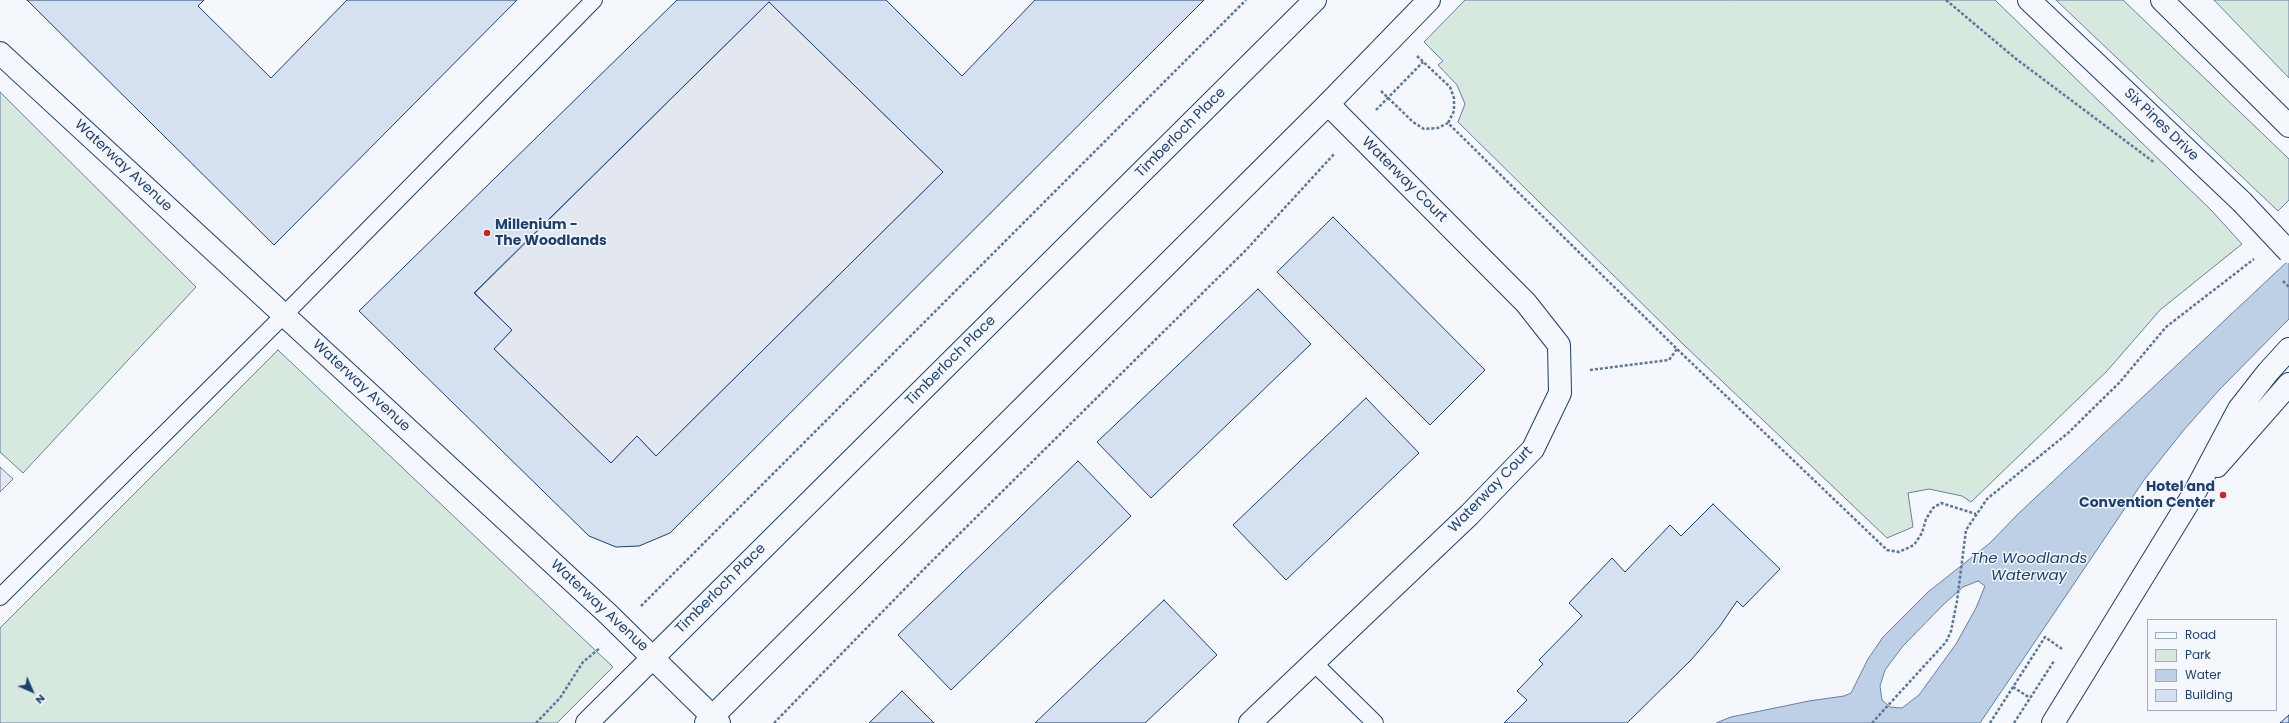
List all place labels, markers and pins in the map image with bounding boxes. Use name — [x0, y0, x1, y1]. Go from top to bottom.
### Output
place label: Millenium - The Woodlands — [495, 217, 607, 250]
marker: Millenium - The Woodlands — [482, 228, 492, 238]
place label: Hotel and Convention Center — [2079, 479, 2215, 512]
marker: Hotel and Convention Center — [2218, 490, 2228, 500]

